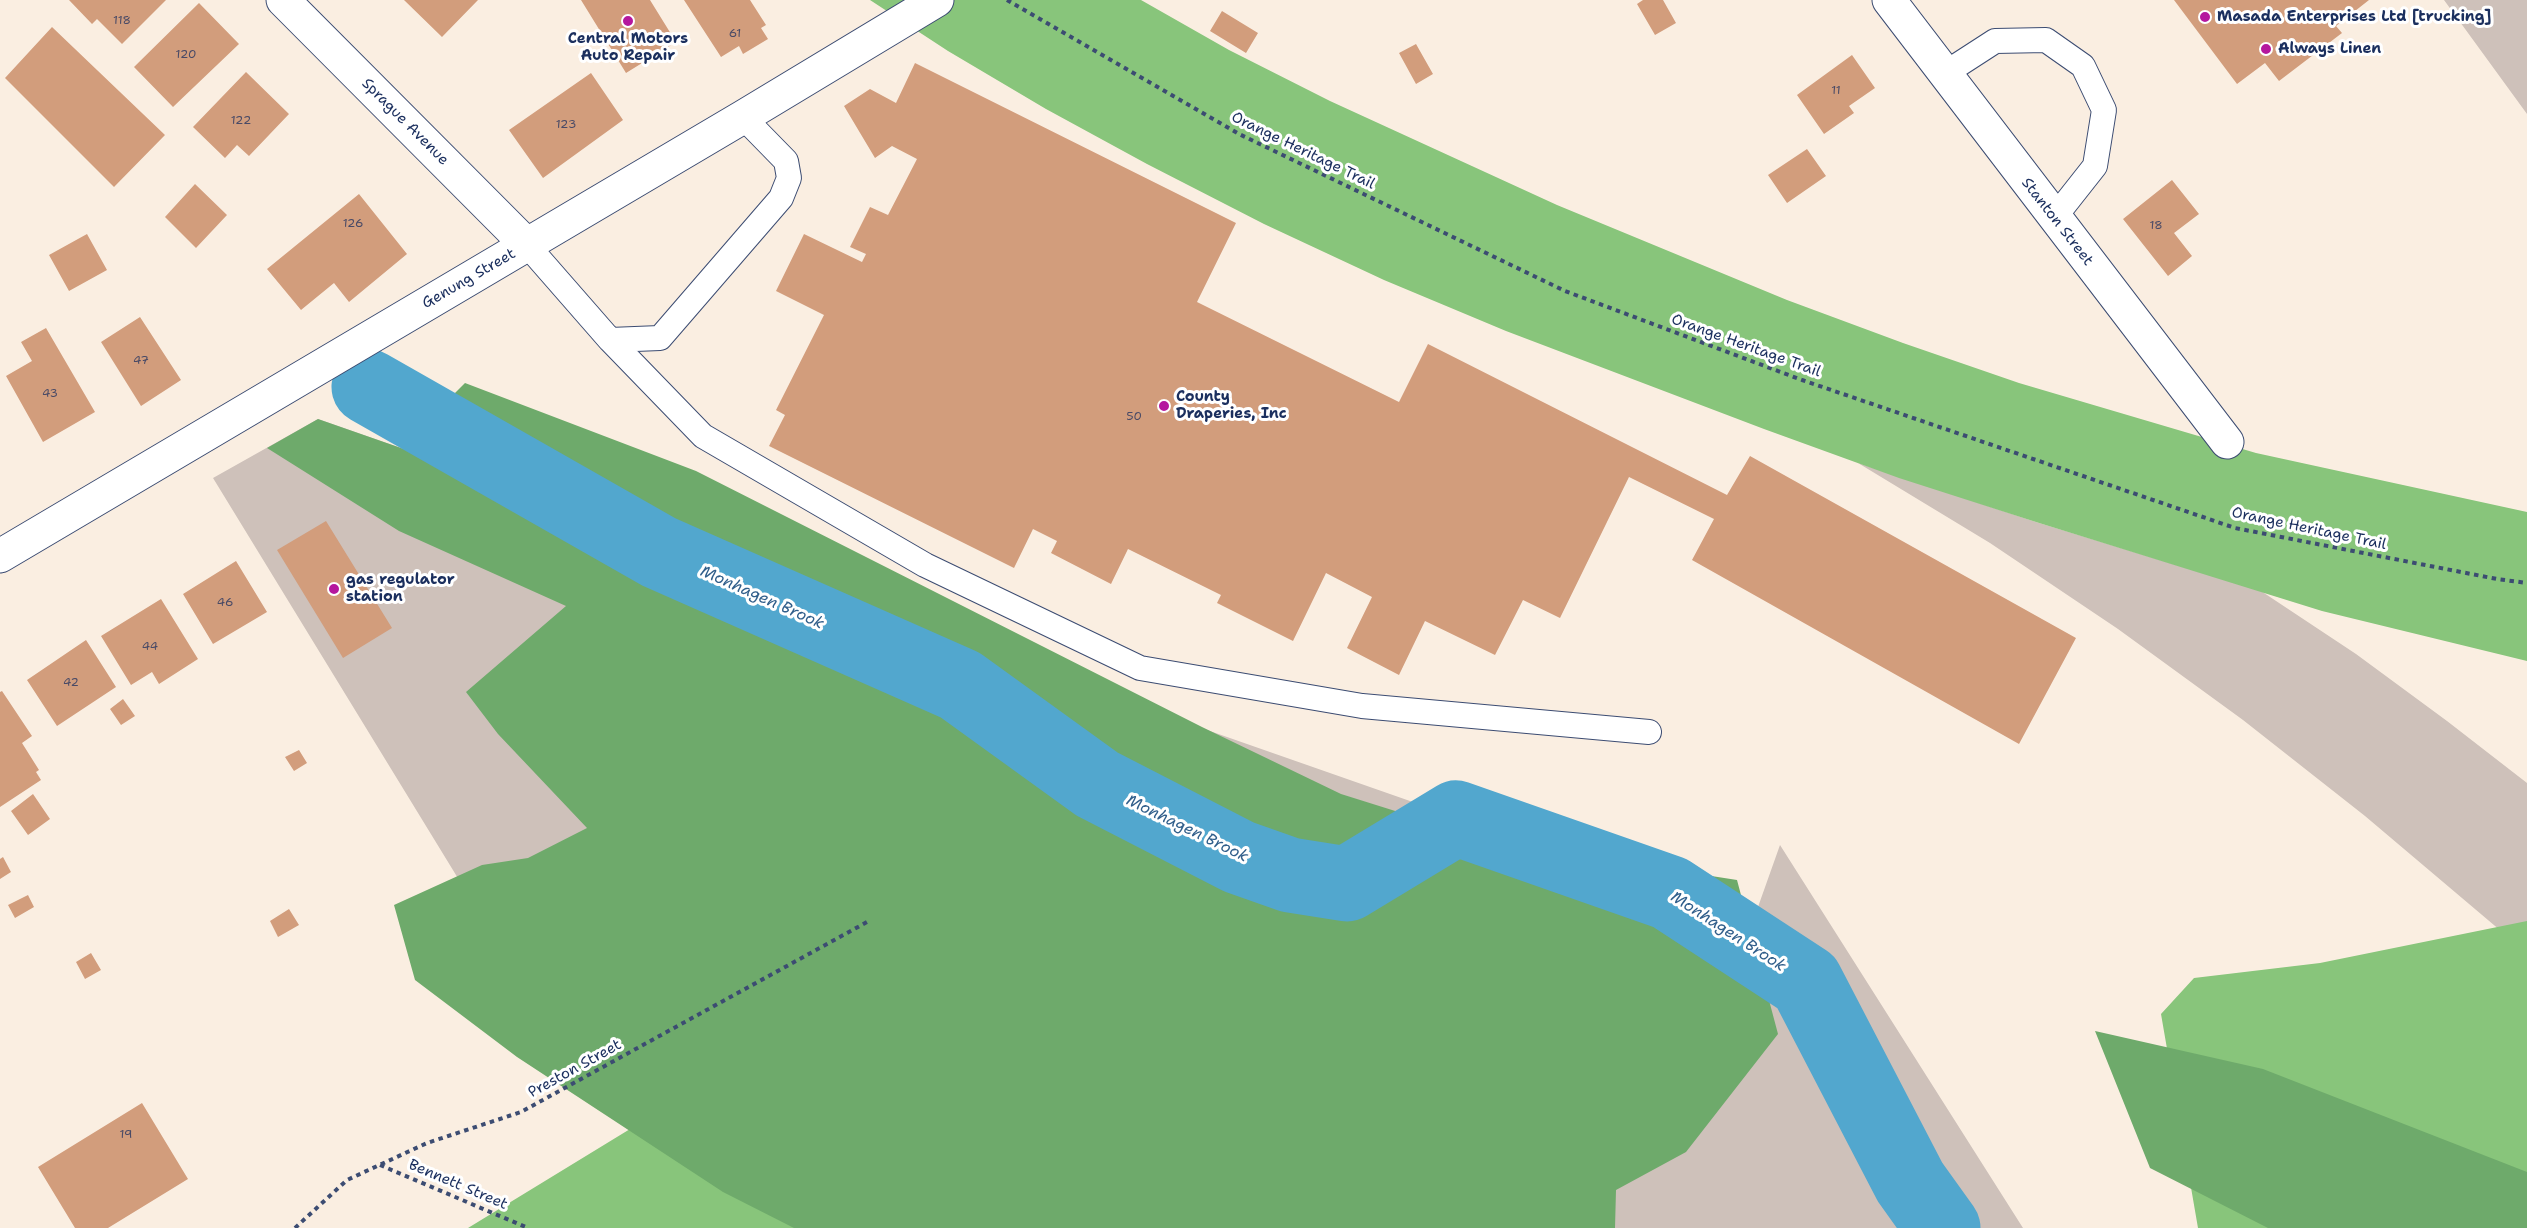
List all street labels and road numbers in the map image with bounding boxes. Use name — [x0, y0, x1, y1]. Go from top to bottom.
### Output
street label: Sprague Avenue — [358, 75, 452, 169]
street label: Orange Heritage Trail — [1228, 108, 1378, 194]
street label: Stanton Street — [2017, 175, 2097, 269]
street label: Genung Street — [419, 245, 519, 313]
street label: Orange Heritage Trail — [1669, 311, 1823, 381]
street label: Orange Heritage Trail — [2230, 504, 2388, 554]
street label: Preston Street — [525, 1036, 625, 1102]
street label: Bennett Street — [406, 1156, 510, 1214]

